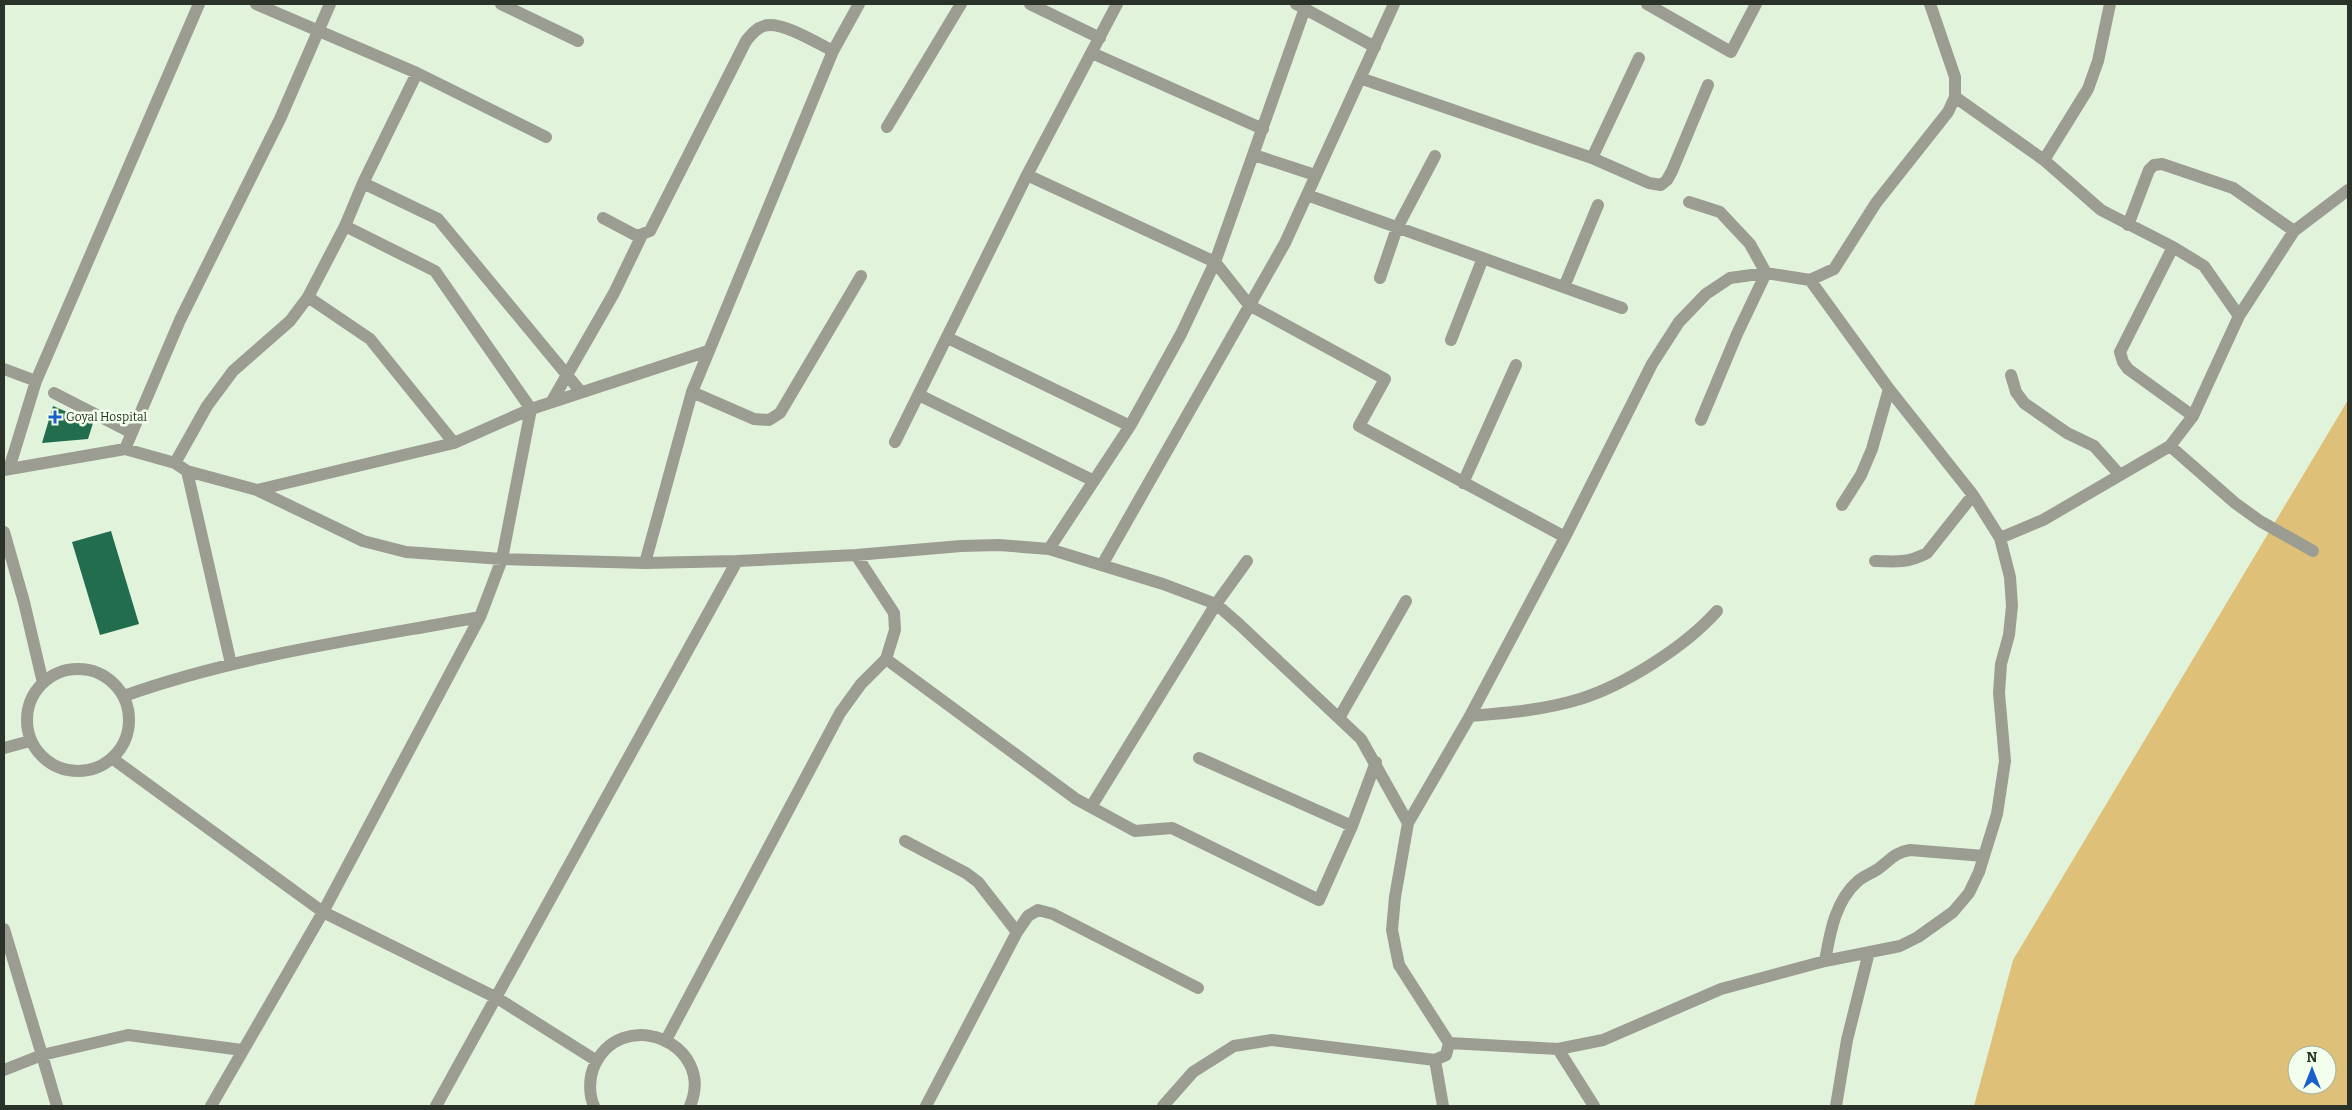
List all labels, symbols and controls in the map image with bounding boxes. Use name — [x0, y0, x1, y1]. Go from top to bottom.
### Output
marker: Goyal Hospital — [48, 410, 62, 424]
place label: Goyal Hospital — [66, 410, 148, 424]
north arrow — [2287, 1045, 2337, 1095]
text: N — [2307, 1049, 2318, 1066]

